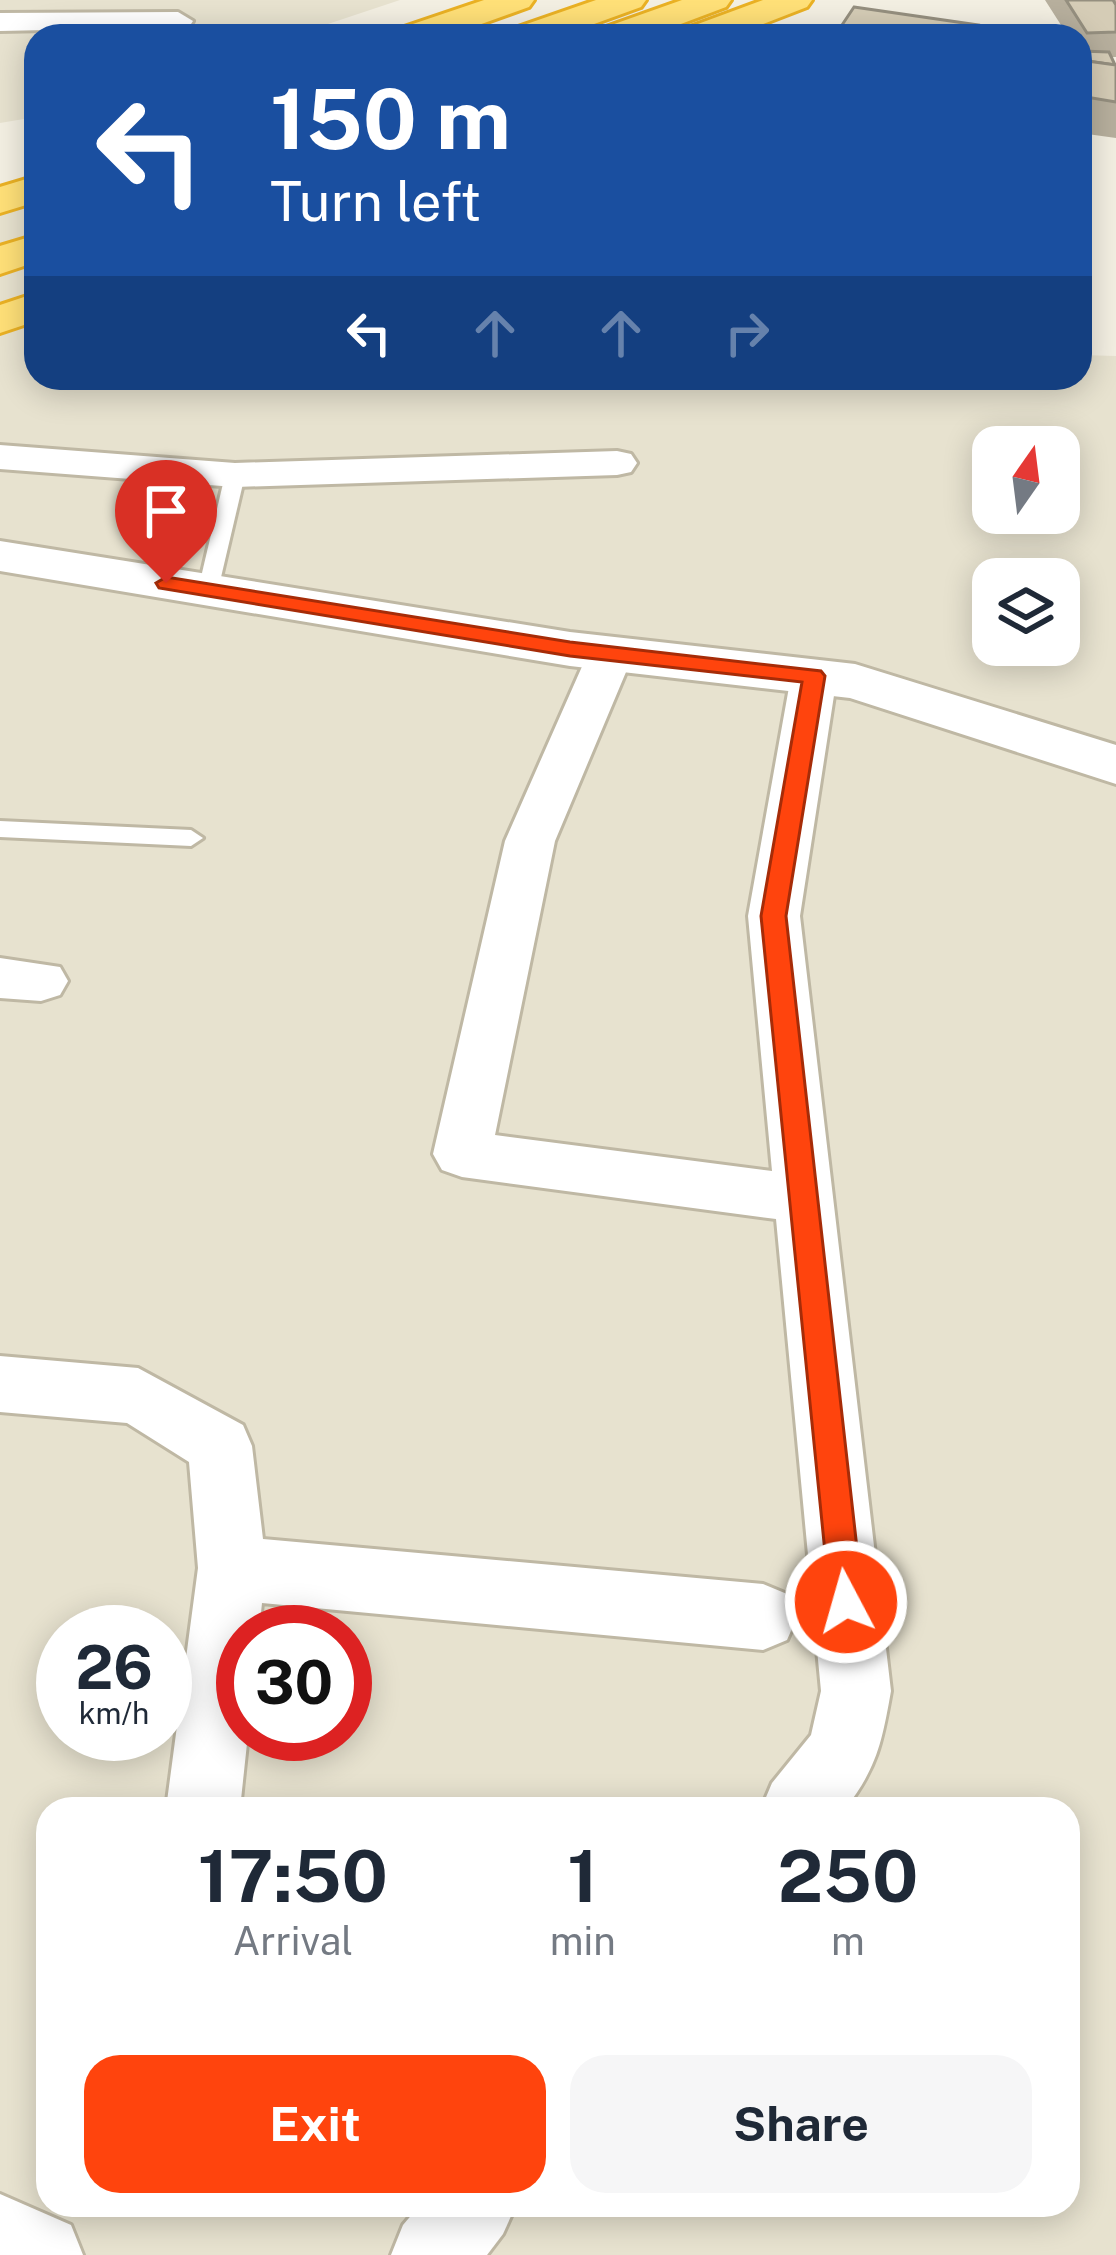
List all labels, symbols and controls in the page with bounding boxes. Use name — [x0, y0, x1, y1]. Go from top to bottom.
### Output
text: 150 m — [270, 69, 511, 168]
icon: left — [72, 72, 228, 228]
text: Turn left — [270, 170, 481, 233]
icon: left — [336, 300, 402, 366]
icon: ahead — [462, 300, 528, 366]
icon: ahead — [588, 300, 654, 366]
icon: right — [714, 300, 780, 366]
north arrow — [972, 426, 1080, 534]
map controls — [972, 426, 1080, 666]
pin — [115, 460, 217, 583]
icon: arrive — [133, 478, 199, 544]
button: layers — [972, 558, 1080, 666]
position arrow — [783, 1539, 909, 1665]
speed limit sign: 30 — [216, 1605, 372, 1761]
text: 26 — [75, 1632, 153, 1703]
text: km/h — [79, 1695, 149, 1731]
text: 17:50 — [198, 1834, 388, 1918]
text: 1 — [567, 1834, 598, 1918]
text: 250 — [778, 1834, 918, 1918]
text: Arrival — [233, 1918, 353, 1964]
text: min — [550, 1918, 616, 1964]
text: m — [831, 1918, 865, 1964]
button: Exit — [84, 2055, 546, 2193]
button: Share — [570, 2055, 1032, 2193]

